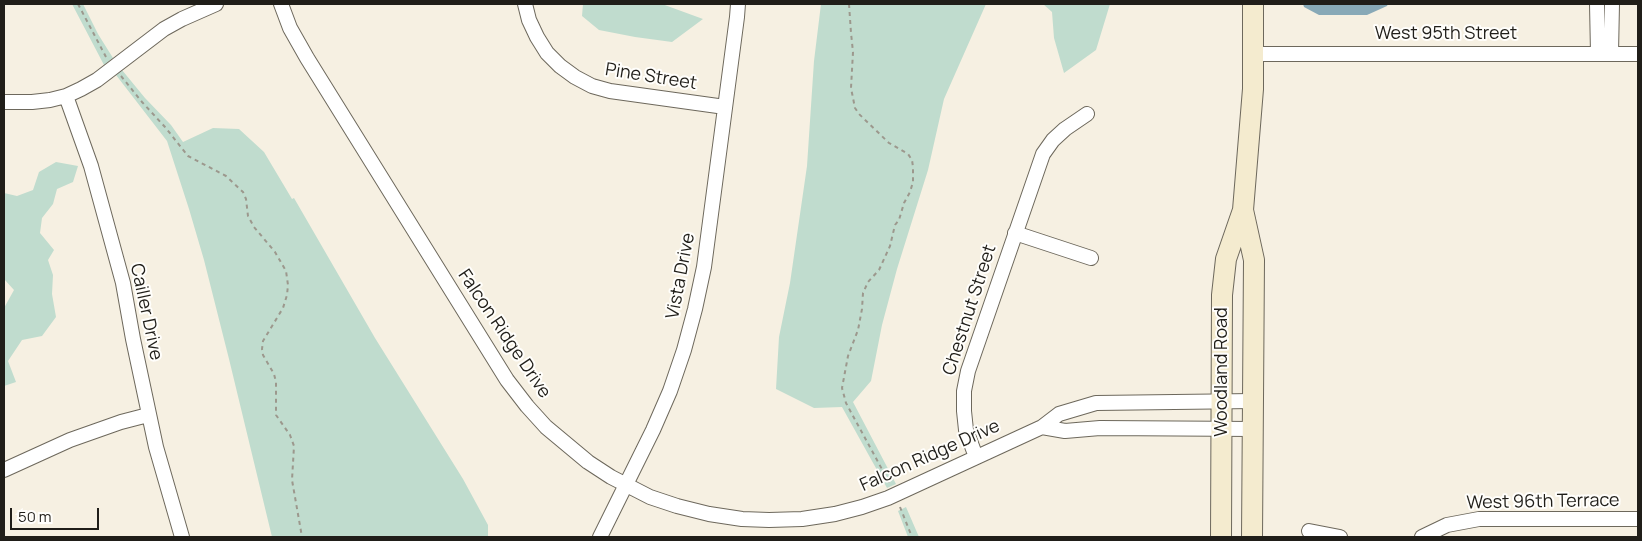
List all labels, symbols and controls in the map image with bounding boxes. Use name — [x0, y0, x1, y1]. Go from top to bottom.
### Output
street label: West 95th Street — [1375, 23, 1517, 45]
street label: Pine Street — [604, 59, 698, 95]
street label: Vista Drive — [662, 231, 700, 321]
street label: Chestnut Street — [939, 242, 1001, 378]
street label: Cailler Drive — [125, 262, 167, 362]
street label: Falcon Ridge Drive — [453, 266, 555, 402]
street label: Woodland Road — [1211, 307, 1233, 437]
street label: Falcon Ridge Drive — [857, 416, 1003, 496]
street label: West 96th Terrace — [1466, 490, 1620, 514]
scale bar — [12, 498, 101, 530]
text: 50 m — [18, 506, 52, 527]

